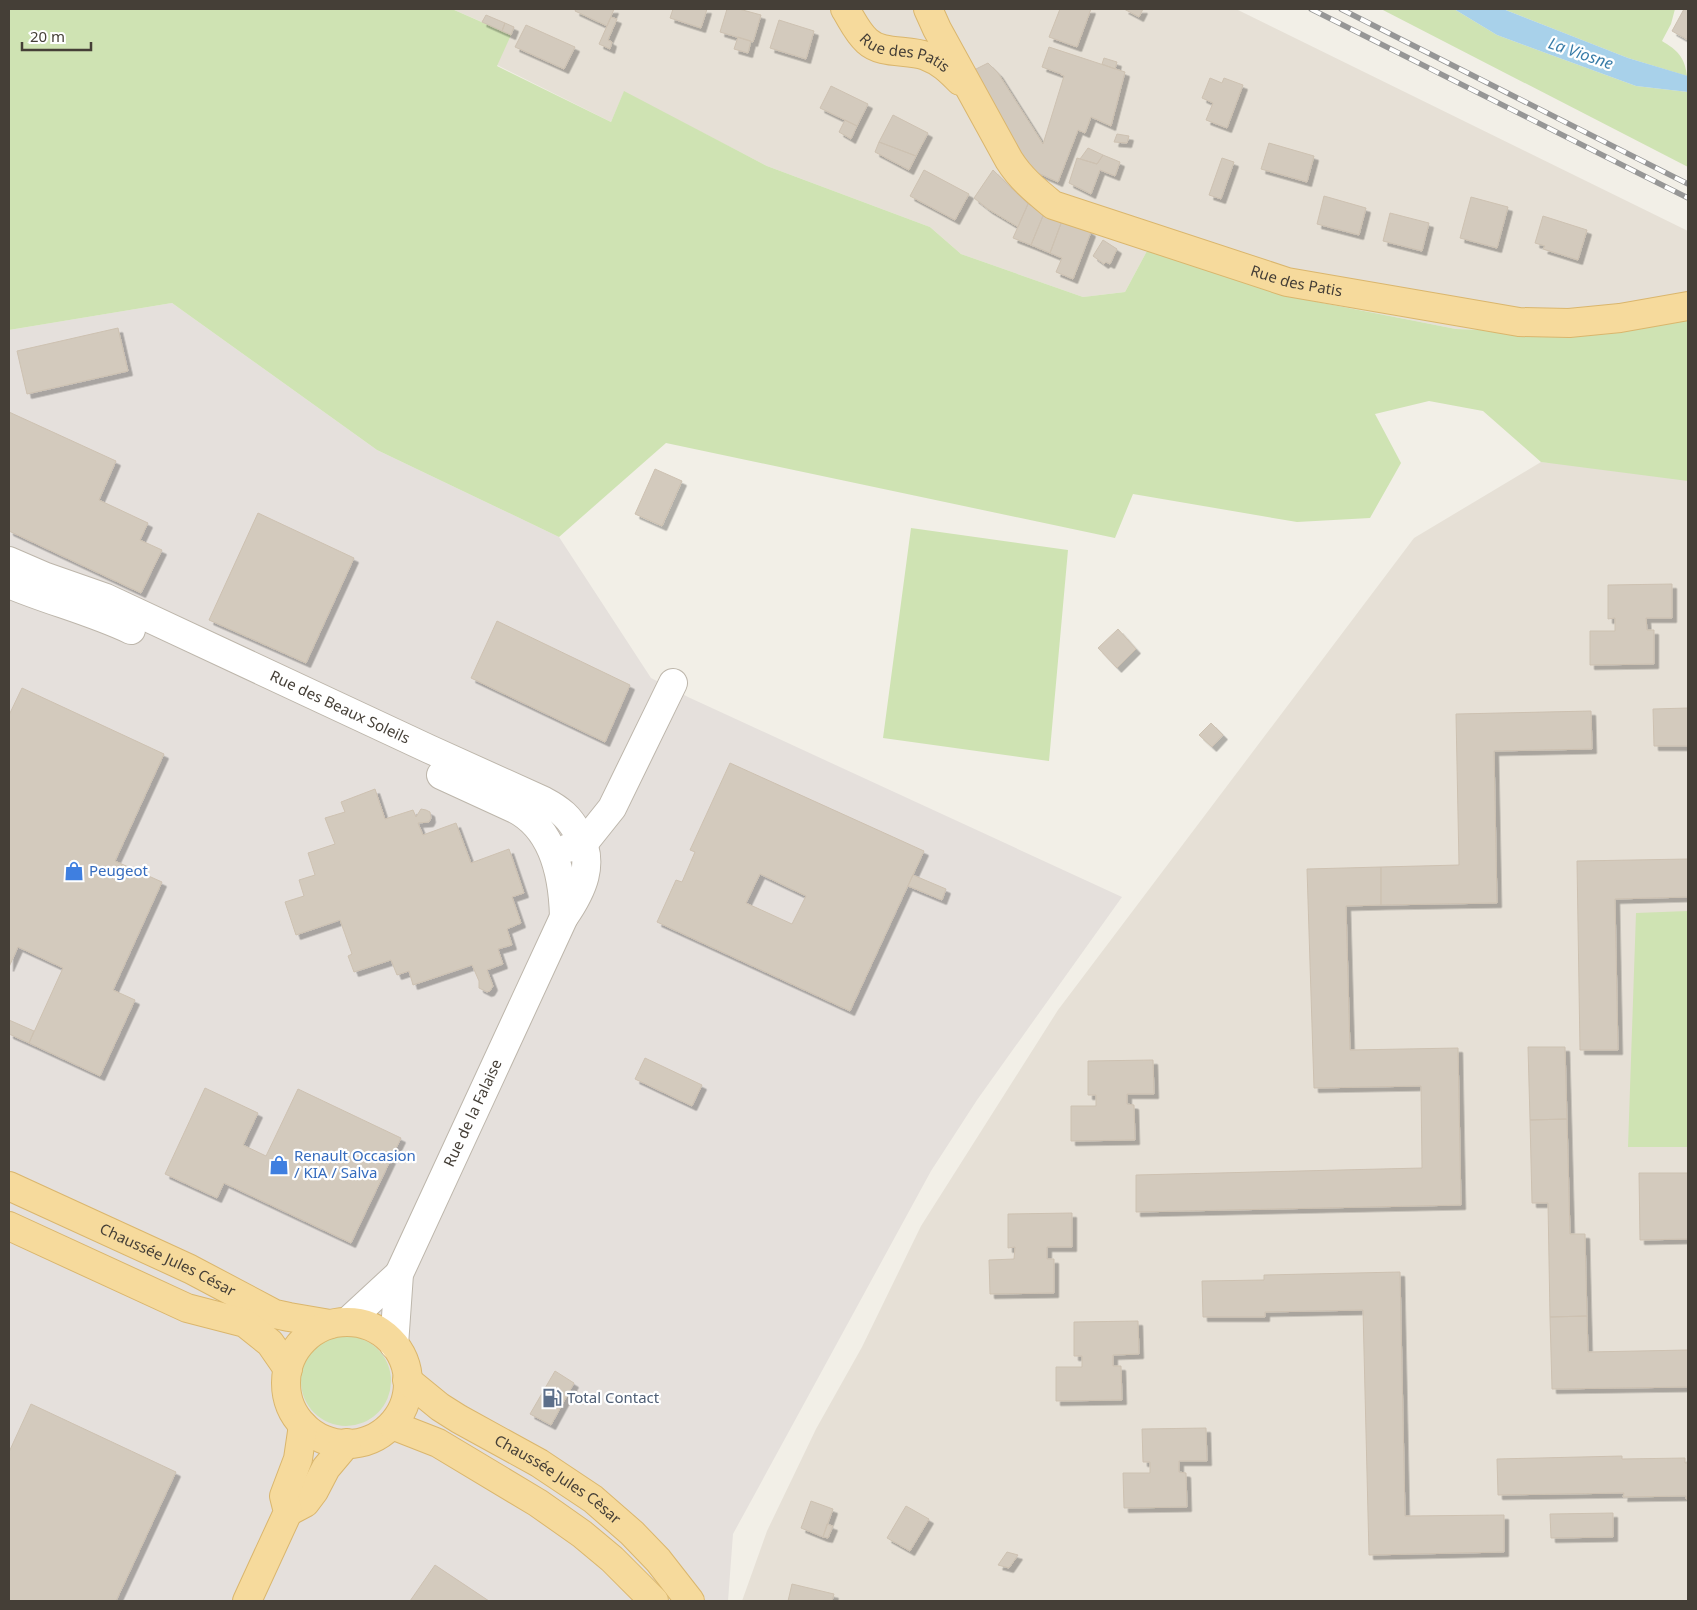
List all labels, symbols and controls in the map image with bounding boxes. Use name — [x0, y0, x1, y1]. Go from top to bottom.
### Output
scale bar — [22, 20, 91, 52]
text: 20 m — [30, 26, 65, 46]
street label: Rue des Patis — [856, 28, 954, 76]
water label: La Viosne — [1546, 32, 1616, 74]
street label: Rue des Patis — [1248, 260, 1344, 300]
street label: Rue des Beaux Soleils — [267, 665, 413, 748]
shop icon: Peugeot — [63, 860, 85, 882]
place label: Peugeot — [89, 860, 149, 880]
street label: Rue de la Falaise — [438, 1055, 506, 1170]
place label: Renault Occasion / KIA / Salva — [294, 1145, 416, 1182]
shop icon: Renault Occasion / KIA / Salva — [268, 1154, 290, 1176]
street label: Chaussée Jules César — [97, 1218, 239, 1300]
fuel station icon: Total Contact — [541, 1387, 563, 1409]
place label: Total Contact — [567, 1387, 660, 1407]
street label: Chaussée Jules Cèsar — [491, 1429, 626, 1528]

